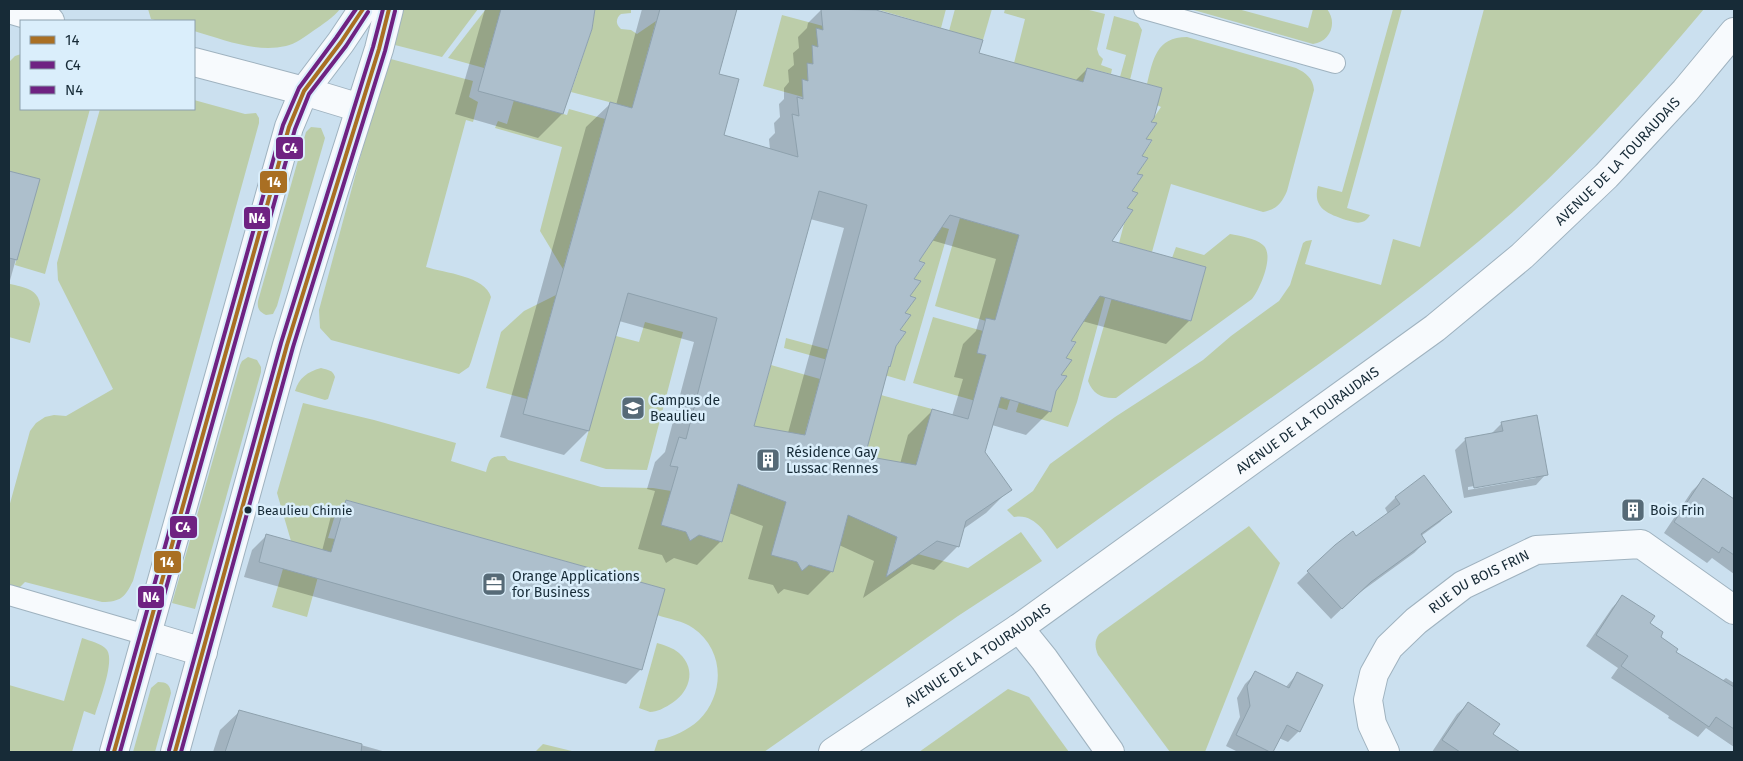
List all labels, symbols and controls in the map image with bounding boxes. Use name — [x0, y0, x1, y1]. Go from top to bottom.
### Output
legend — [20, 20, 195, 110]
text: 14 — [65, 31, 79, 49]
text: C4 — [65, 56, 81, 74]
text: N4 — [65, 81, 83, 99]
street label: AVENUE DE LA TOURAUDAIS — [1551, 93, 1684, 229]
line badge: C4 — [275, 136, 304, 160]
text: C4 — [282, 140, 298, 157]
line badge: 14 — [259, 170, 288, 194]
text: 14 — [267, 174, 281, 191]
line badge: N4 — [243, 206, 271, 230]
text: N4 — [248, 210, 266, 227]
street label: AVENUE DE LA TOURAUDAIS — [1232, 363, 1382, 477]
place label: Campus de Beaulieu — [650, 392, 720, 425]
school or university icon: Campus de Beaulieu — [620, 395, 646, 421]
place label: Résidence Gay Lussac Rennes — [786, 444, 879, 477]
building icon: Résidence Gay Lussac Rennes — [755, 447, 781, 473]
building icon: Bois Frin — [1620, 497, 1646, 523]
place label: Bois Frin — [1650, 502, 1705, 519]
place label: Beaulieu Chimie — [257, 503, 352, 518]
marker: Beaulieu Chimie — [243, 505, 253, 515]
line badge: C4 — [169, 515, 198, 539]
text: C4 — [175, 519, 191, 536]
street label: RUE DU BOIS FRIN — [1425, 546, 1532, 617]
line badge: 14 — [153, 550, 182, 574]
text: 14 — [160, 554, 174, 571]
place label: Orange Applications for Business — [512, 568, 640, 601]
office icon: Orange Applications for Business — [481, 571, 507, 597]
line badge: N4 — [137, 585, 165, 609]
text: N4 — [142, 589, 160, 606]
street label: AVENUE DE LA TOURAUDAIS — [901, 599, 1054, 710]

